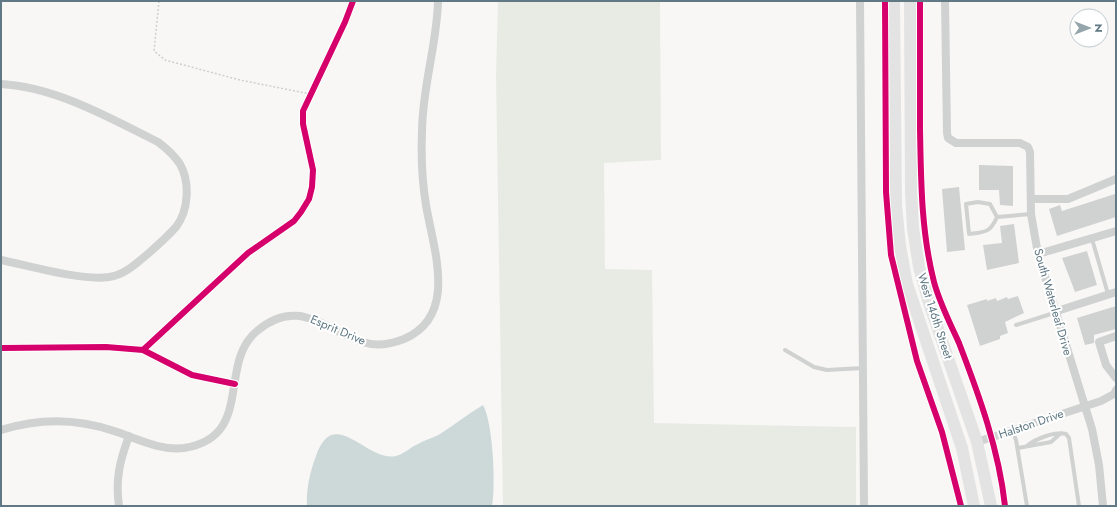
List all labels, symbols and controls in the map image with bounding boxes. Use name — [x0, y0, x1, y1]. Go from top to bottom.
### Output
north arrow — [1069, 8, 1109, 48]
text: N — [1091, 24, 1107, 32]
street label: South Waterleaf Drive — [1029, 247, 1077, 357]
street label: West 146th Street — [913, 271, 957, 361]
street label: Esprit Drive — [307, 310, 369, 350]
street label: Halston Drive — [996, 404, 1066, 444]

